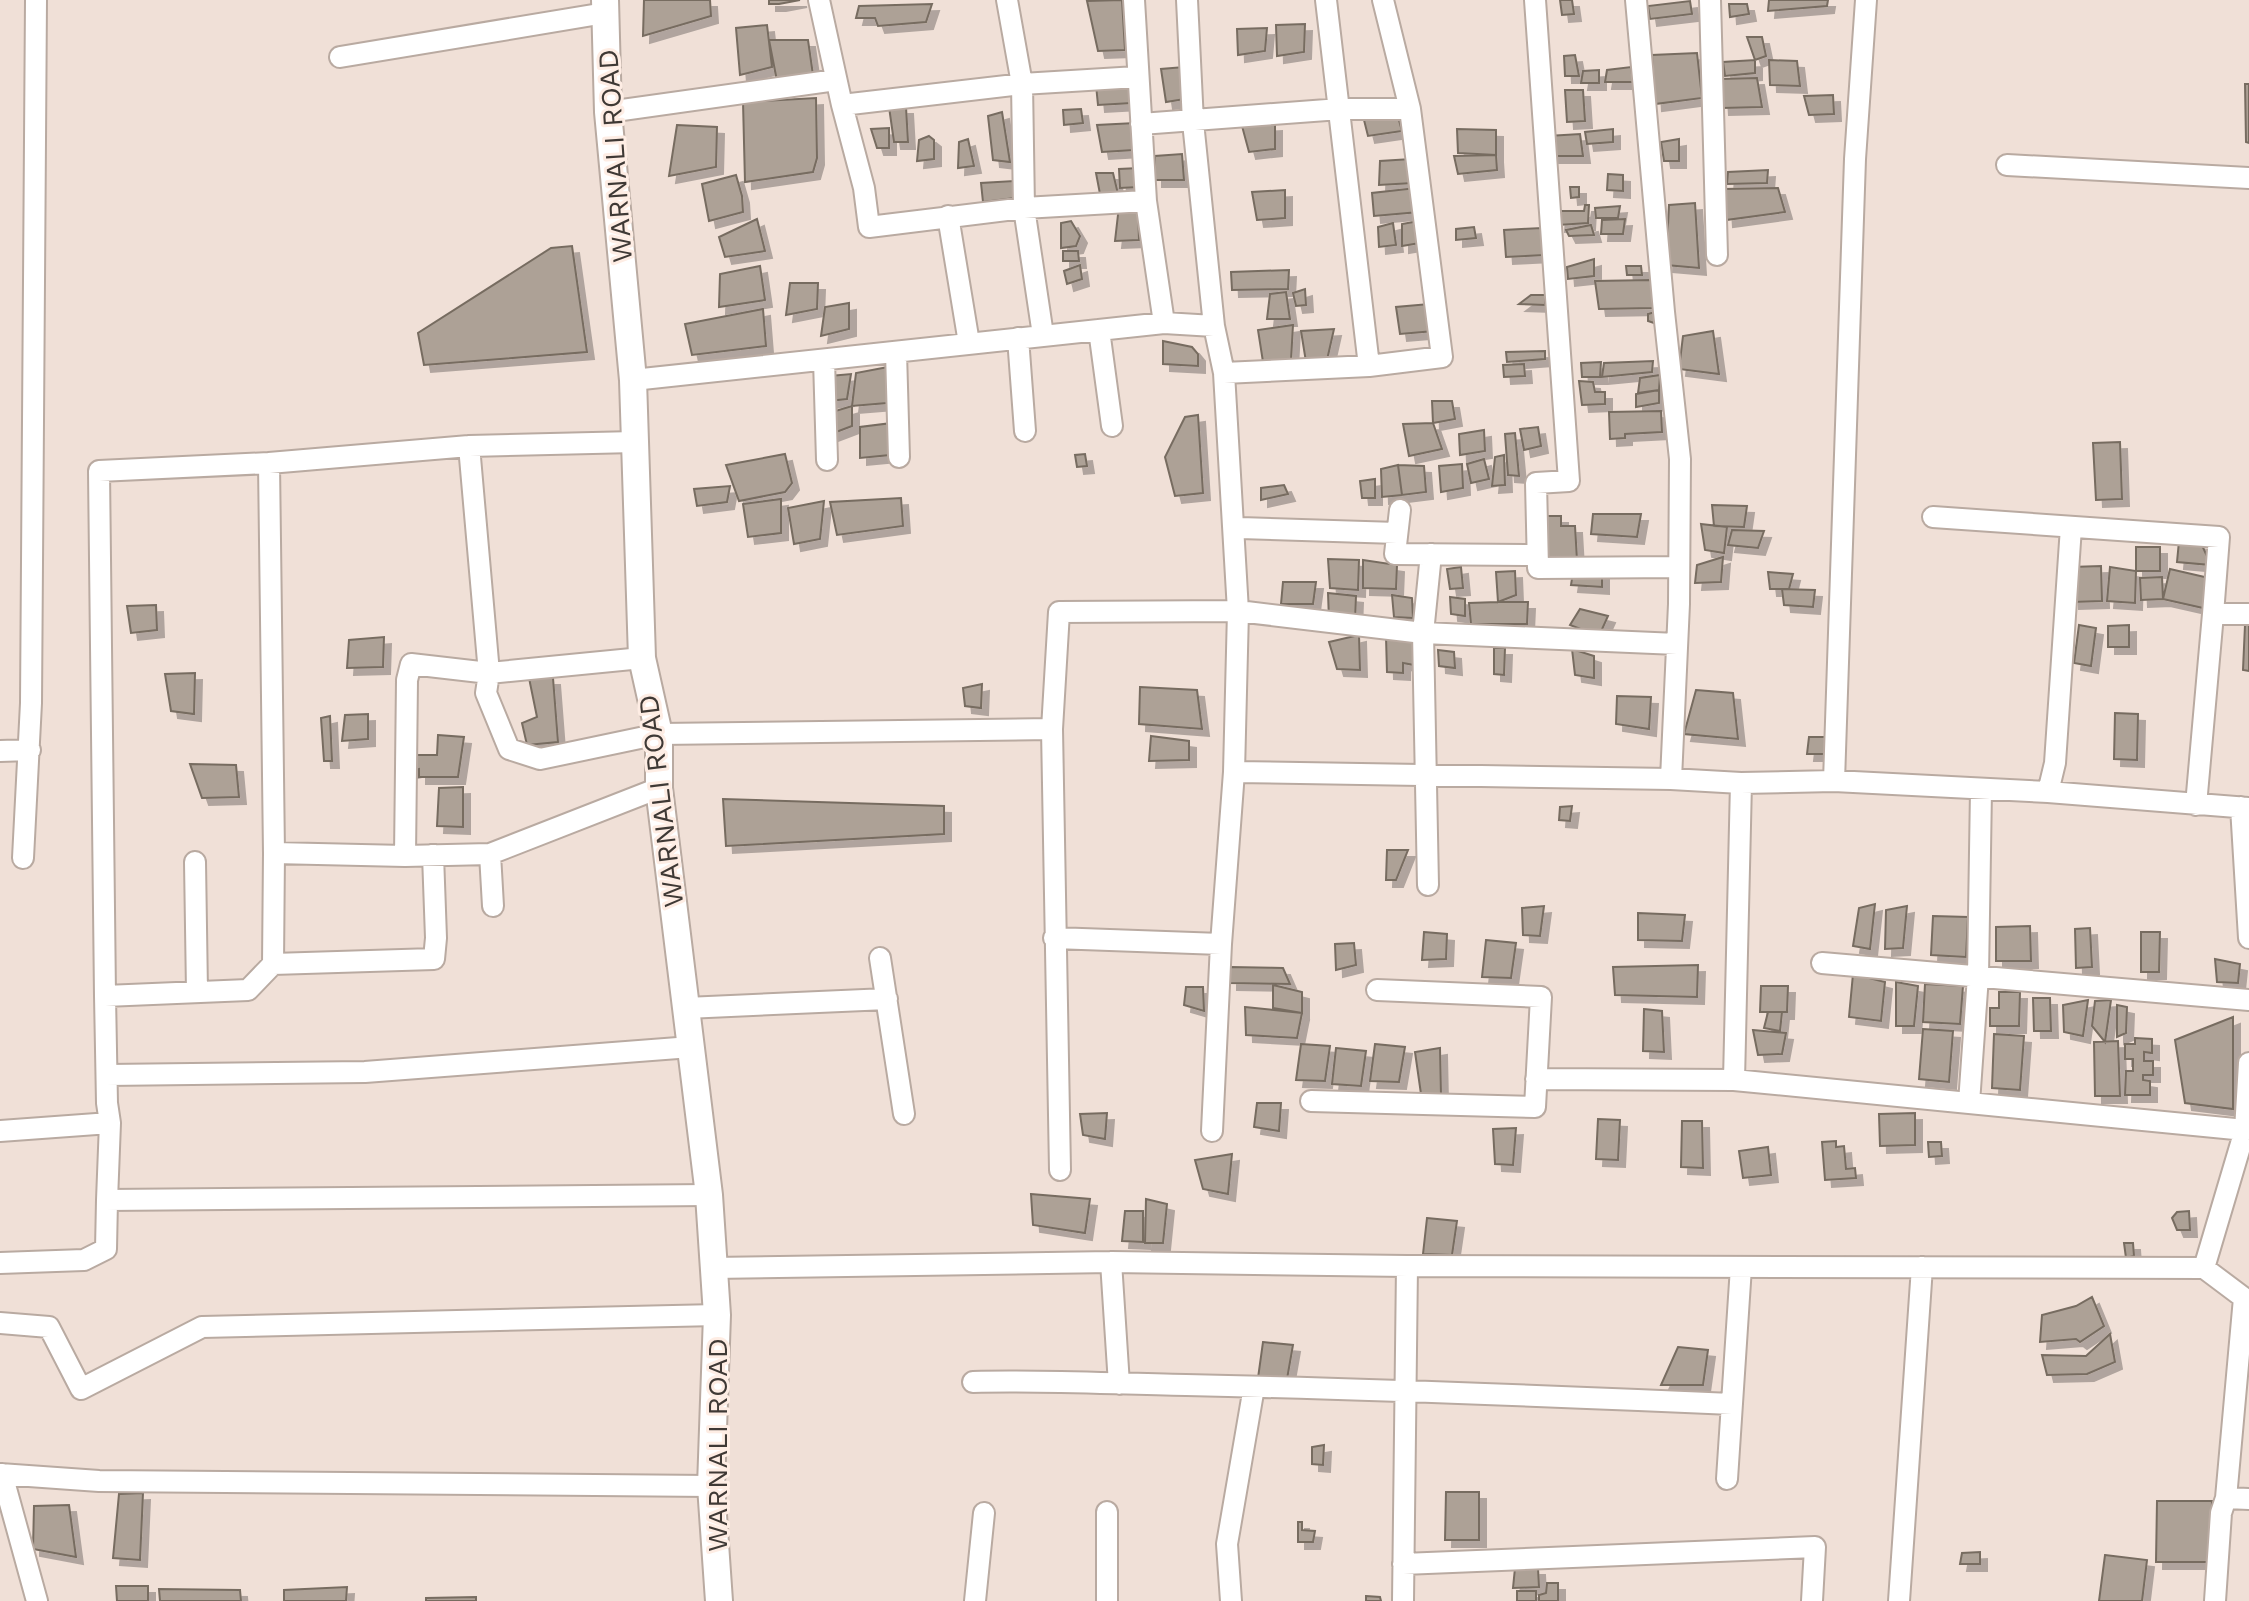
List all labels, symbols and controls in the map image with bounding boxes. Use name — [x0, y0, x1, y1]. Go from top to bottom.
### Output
street label: WARNALI ROAD — [591, 48, 639, 264]
street label: WARNALI ROAD — [632, 693, 690, 909]
street label: WARNALI ROAD — [701, 1338, 734, 1552]

